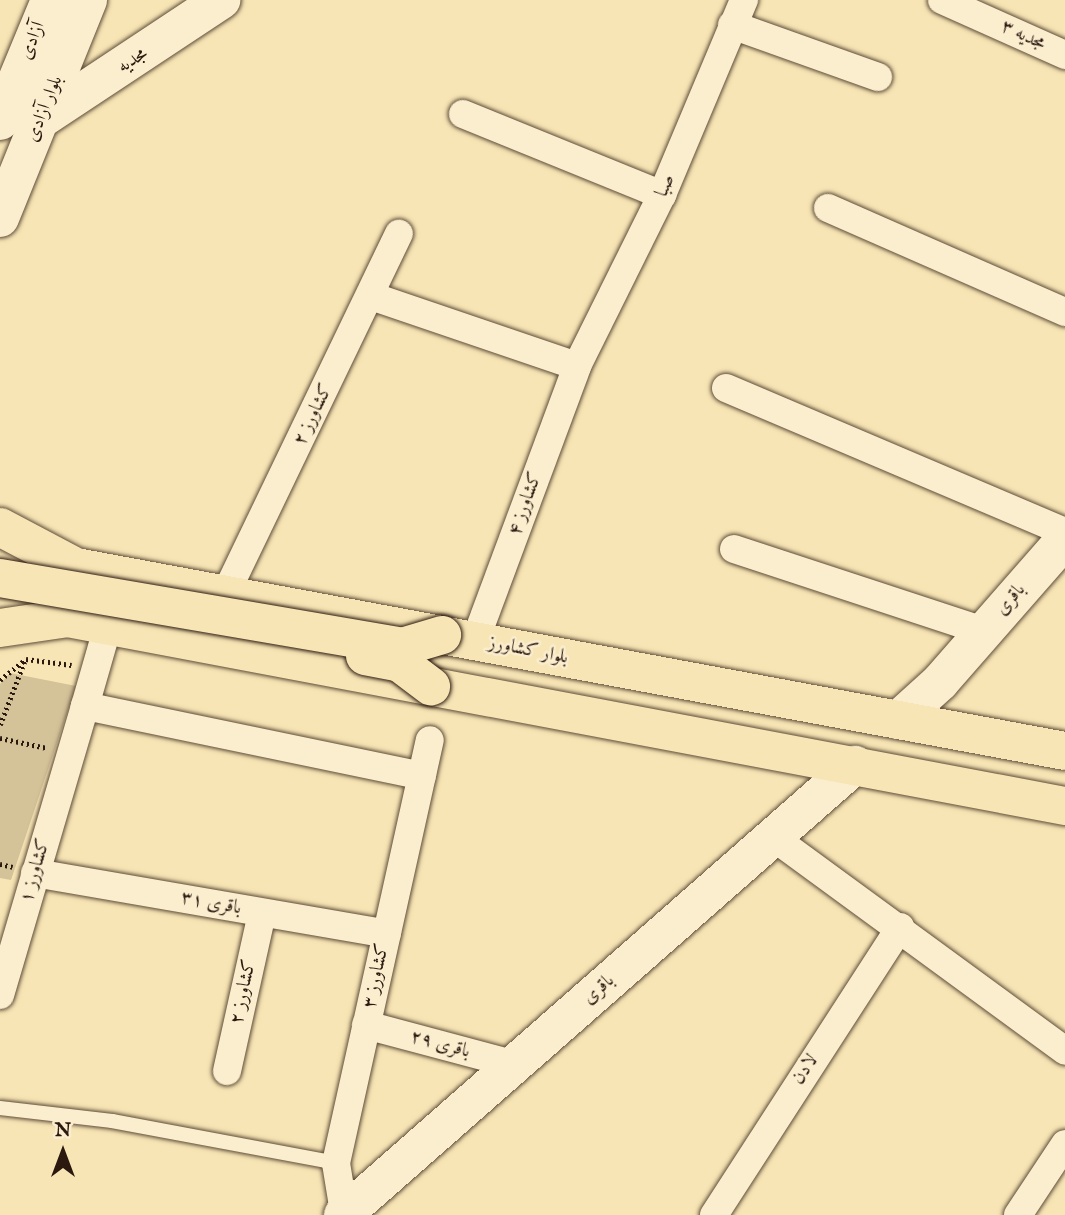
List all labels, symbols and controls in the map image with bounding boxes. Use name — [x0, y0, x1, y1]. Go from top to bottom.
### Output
street label: مجدیه ۳ — [997, 16, 1049, 56]
street label: آزادی — [15, 19, 51, 63]
street label: مجدیه — [114, 43, 152, 79]
street label: بلوار آزادی — [21, 73, 69, 145]
street label: صبا — [651, 171, 681, 201]
street label: کشاورز ۲ — [289, 380, 339, 450]
street label: کشاورز ۴ — [504, 469, 548, 539]
street label: باقری — [991, 579, 1031, 621]
street label: بلوار کشاورز — [486, 632, 570, 670]
street label: کشاورز ۱ — [16, 836, 56, 906]
street label: باقری ۳۱ — [179, 887, 243, 921]
street label: کشاورز ۳ — [359, 942, 395, 1010]
street label: کشاورز ۲ — [226, 958, 262, 1026]
street label: باقری — [578, 970, 620, 1010]
street label: باقری ۲۹ — [408, 1026, 472, 1064]
street label: لادن — [788, 1051, 824, 1089]
north arrow — [28, 1117, 98, 1187]
text: N — [55, 1119, 71, 1143]

